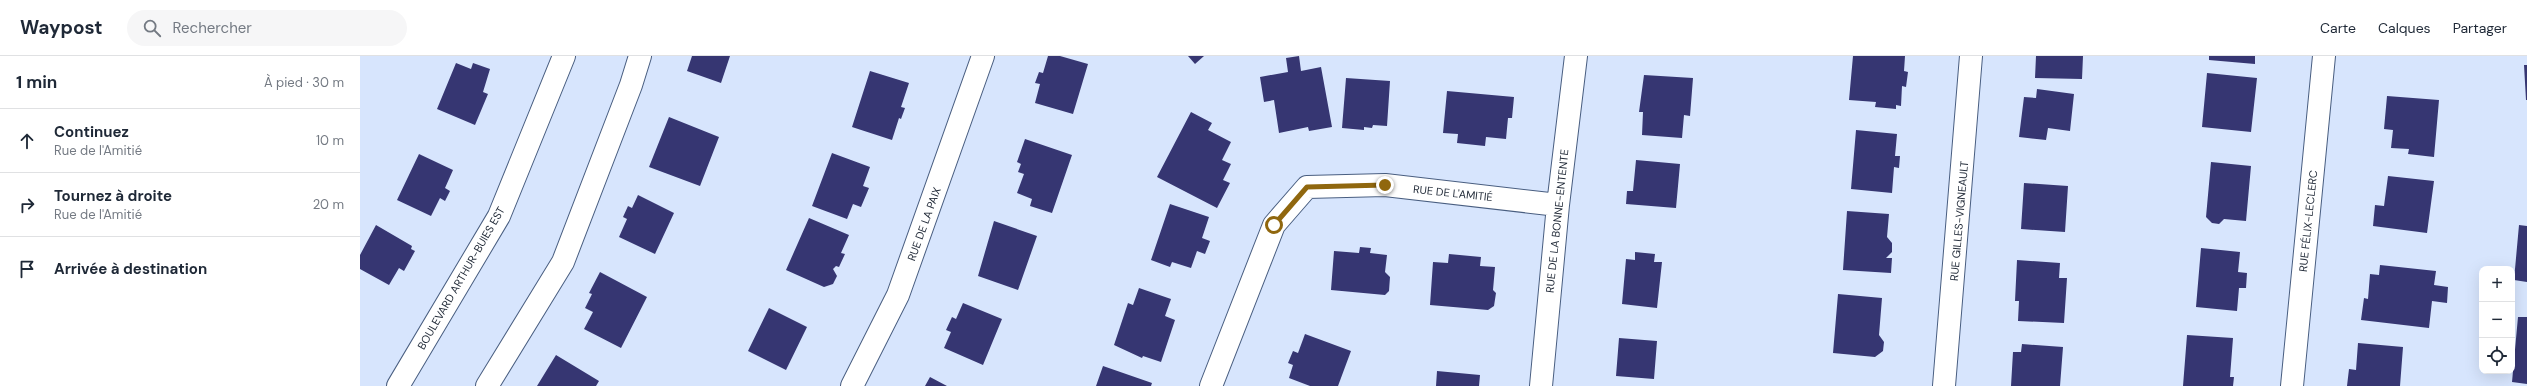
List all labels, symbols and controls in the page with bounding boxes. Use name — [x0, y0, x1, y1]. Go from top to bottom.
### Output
search box — [127, 10, 407, 46]
text: Waypost — [20, 15, 103, 40]
icon: search — [141, 17, 163, 39]
text: Rechercher — [173, 18, 252, 38]
text: Carte — [2320, 19, 2356, 37]
text: Calques — [2378, 19, 2431, 37]
text: Partager — [2453, 19, 2507, 37]
text: 1 min — [16, 71, 57, 93]
text: À pied · 30 m — [264, 74, 344, 91]
text: Continuez — [54, 122, 129, 142]
icon: ahead — [16, 130, 38, 152]
text: 10 m — [316, 132, 344, 149]
text: Rue de l'Amitié — [54, 142, 142, 159]
street label: RUE DE LA BONNE-ENTENTE — [1542, 148, 1572, 294]
street label: RUE GILLES-VIGNEAULT — [1947, 160, 1971, 282]
street label: RUE FÉLIX-LECLERC — [2296, 169, 2320, 273]
route end — [1376, 176, 1394, 194]
street label: RUE DE L'AMITIÉ — [1413, 182, 1493, 204]
street label: RUE DE LA PAIX — [904, 185, 944, 263]
text: Tournez à droite — [54, 186, 172, 206]
icon: right — [16, 194, 38, 216]
text: 20 m — [313, 196, 344, 213]
street label: BOULEVARD ARTHUR-BUIES EST — [414, 204, 508, 352]
text: Rue de l'Amitié — [54, 206, 142, 223]
route start — [1265, 216, 1283, 234]
icon: arrive — [16, 258, 38, 280]
text: Arrivée à destination — [54, 259, 207, 279]
map controls — [2479, 266, 2515, 374]
button: + — [2479, 266, 2515, 302]
button: − — [2479, 302, 2515, 338]
button: locate — [2479, 338, 2515, 374]

